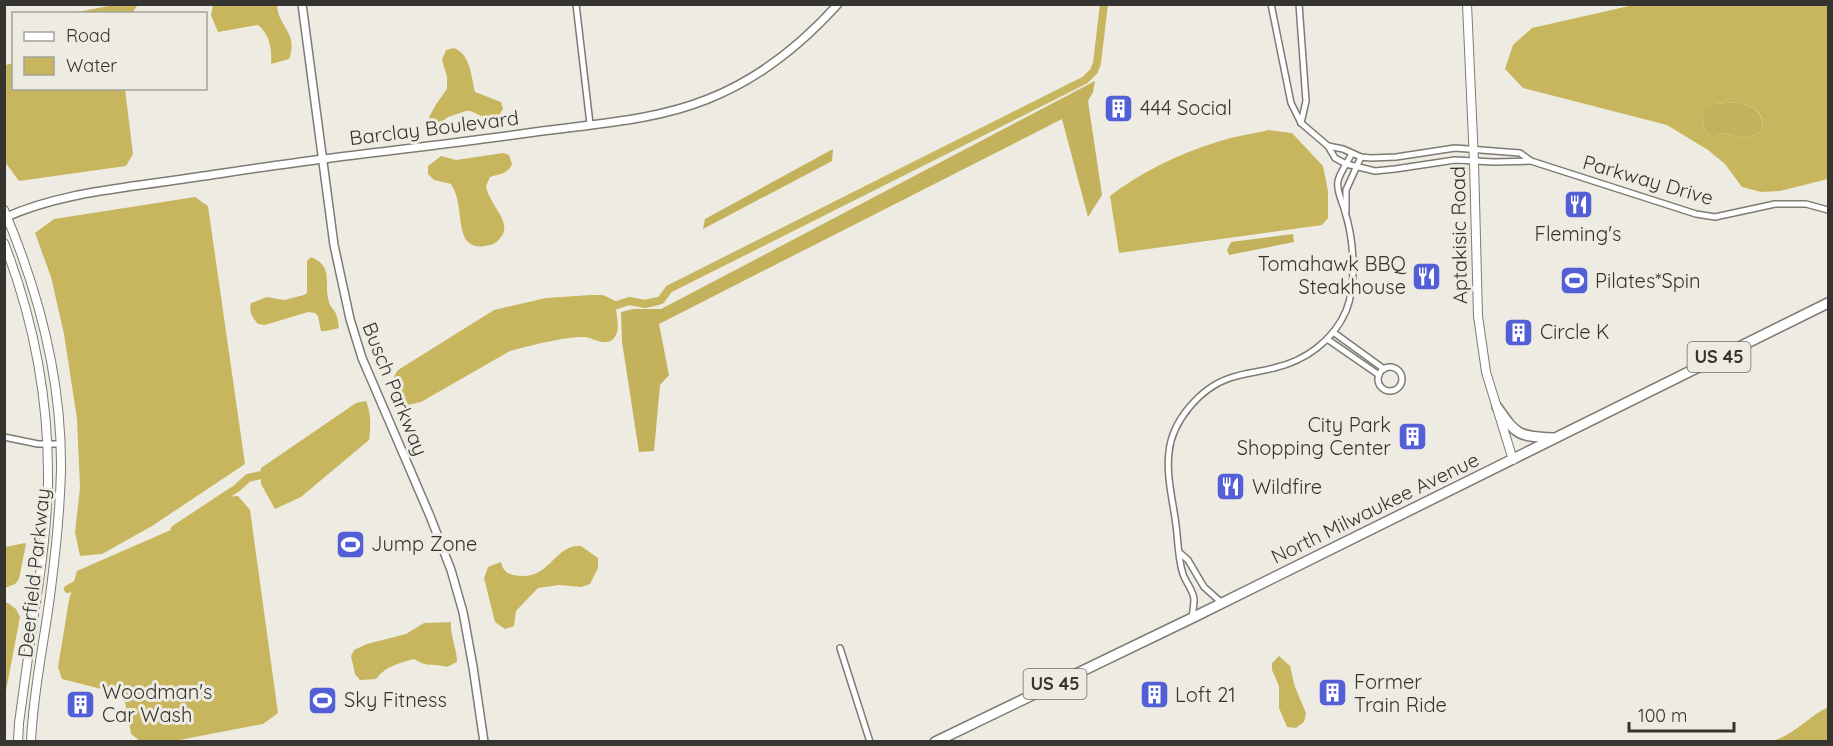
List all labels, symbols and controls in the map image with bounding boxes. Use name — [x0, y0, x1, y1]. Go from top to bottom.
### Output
legend — [12, 12, 207, 90]
text: Road — [66, 24, 111, 47]
text: Water — [66, 54, 117, 77]
building icon: 444 Social — [1103, 92, 1135, 124]
place label: 444 Social — [1140, 95, 1232, 120]
street label: Barclay Boulevard — [348, 105, 520, 150]
street label: Parkway Drive — [1580, 149, 1716, 210]
street label: Aptakisic Road — [1445, 166, 1472, 304]
restaurant icon: Fleming's — [1562, 188, 1594, 220]
place label: Fleming's — [1535, 221, 1621, 246]
place label: Tomahawk BBQ Steakhouse — [1258, 251, 1406, 299]
restaurant icon: Tomahawk BBQ Steakhouse — [1411, 260, 1443, 292]
sports icon: Pilates*Spin — [1558, 265, 1590, 297]
place label: Pilates*Spin — [1595, 268, 1701, 293]
building icon: Circle K — [1503, 316, 1535, 348]
street label: Busch Parkway — [357, 318, 434, 459]
place label: Circle K — [1540, 319, 1610, 344]
road number: US 45 — [1688, 342, 1750, 372]
place label: City Park Shopping Center — [1237, 412, 1391, 460]
building icon: City Park Shopping Center — [1396, 421, 1428, 453]
street label: North Milwaukee Avenue — [1267, 446, 1483, 569]
restaurant icon: Wildfire — [1215, 471, 1247, 503]
place label: Wildfire — [1252, 474, 1322, 499]
street label: Deerfield Parkway — [12, 487, 55, 659]
sports icon: Jump Zone — [334, 528, 366, 560]
place label: Jump Zone — [371, 531, 477, 556]
road number: US 45 — [1024, 669, 1086, 699]
place label: Former Train Ride — [1354, 669, 1447, 717]
building icon: Former Train Ride — [1317, 677, 1349, 709]
place label: Woodman's Car Wash — [102, 679, 212, 727]
building icon: Loft 21 — [1138, 679, 1170, 711]
place label: Loft 21 — [1175, 682, 1236, 707]
sports icon: Sky Fitness — [307, 684, 339, 716]
place label: Sky Fitness — [344, 687, 447, 712]
building icon: Woodman's Car Wash — [65, 688, 97, 720]
scale bar — [1629, 695, 1734, 733]
text: 100 m — [1638, 704, 1687, 727]

